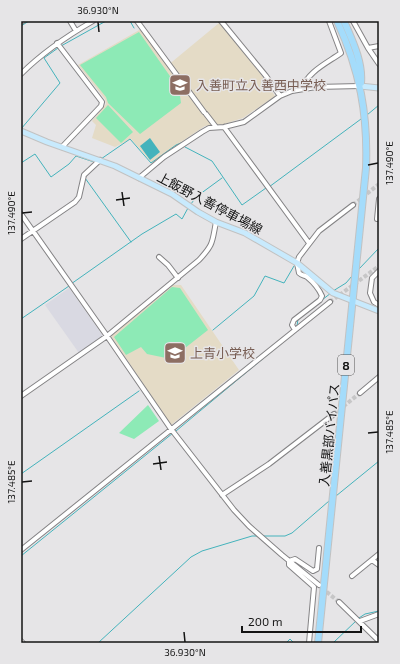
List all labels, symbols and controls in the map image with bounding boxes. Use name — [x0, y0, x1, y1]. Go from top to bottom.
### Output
text: 36.930°N — [77, 4, 119, 16]
school or university icon: 入善町立入善西中学校 — [167, 72, 193, 98]
place label: 入善町立入善西中学校 — [196, 77, 326, 93]
text: 137.490°E — [383, 141, 395, 185]
street label: 上飯野入善停車場線 — [155, 168, 265, 238]
text: 137.490°E — [5, 191, 17, 235]
school or university icon: 上青小学校 — [162, 340, 188, 366]
place label: 上青小学校 — [190, 345, 255, 361]
road number: 8 — [338, 355, 354, 375]
street label: 入善黒部バイパス — [316, 383, 342, 487]
text: 137.485°E — [383, 410, 395, 454]
text: 137.485°E — [5, 460, 17, 504]
scale bar — [242, 608, 361, 634]
text: 200 m — [248, 614, 282, 628]
text: 36.930°N — [164, 646, 206, 658]

